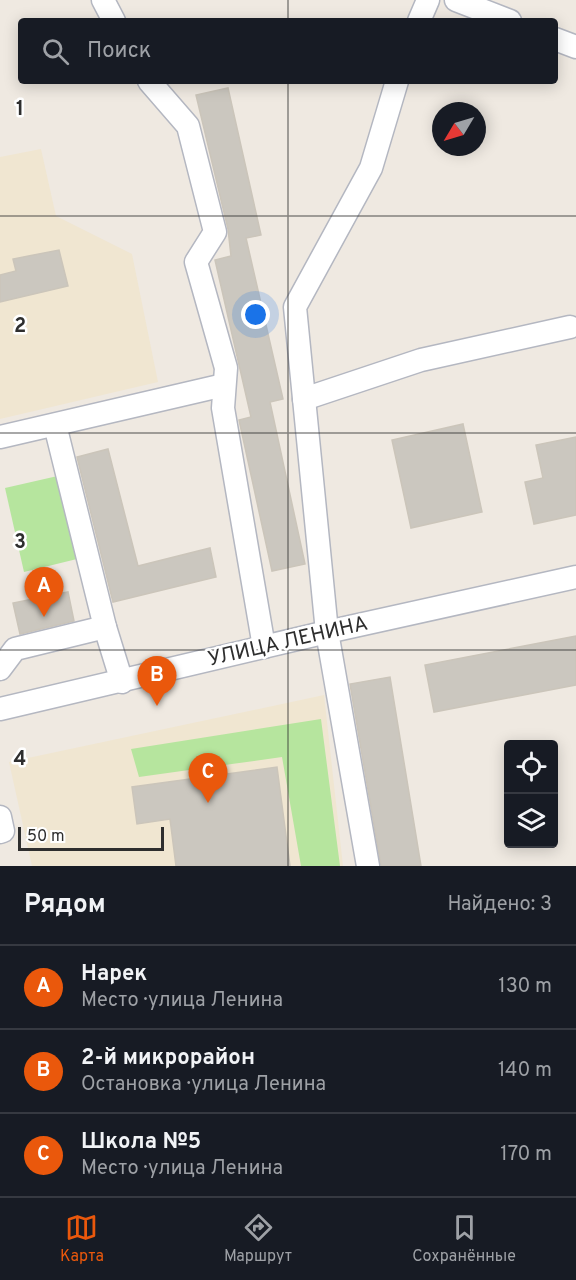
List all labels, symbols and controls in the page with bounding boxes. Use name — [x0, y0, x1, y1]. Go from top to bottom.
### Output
search box — [18, 18, 558, 84]
icon: search — [39, 35, 72, 68]
text: Поиск — [87, 38, 151, 65]
text: 1 — [16, 97, 24, 123]
north arrow — [432, 102, 486, 156]
your location — [241, 300, 270, 329]
text: 2 — [14, 314, 26, 340]
text: 3 — [14, 530, 26, 556]
pin: A — [24, 568, 63, 617]
street label: УЛИЦА ЛЕНИНА — [205, 610, 371, 674]
pin: B — [138, 656, 176, 706]
map controls — [504, 740, 558, 848]
button: locate — [504, 740, 558, 794]
text: 4 — [14, 747, 26, 773]
pin: C — [188, 754, 228, 803]
button: layers — [504, 794, 558, 848]
scale bar — [18, 824, 164, 852]
text: 50 m — [27, 827, 65, 847]
text: Рядом — [24, 889, 106, 922]
text: Найдено: 3 — [448, 892, 552, 918]
text: Нарек — [81, 961, 147, 988]
text: A — [36, 974, 51, 1000]
text: 130 m — [498, 974, 552, 1000]
text: Место · улица Ленина — [81, 988, 283, 1014]
text: 2-й микрорайон — [81, 1045, 255, 1072]
text: B — [37, 1058, 50, 1084]
text: 140 m — [498, 1058, 552, 1084]
text: Остановка · улица Ленина — [81, 1072, 326, 1098]
text: Школа №5 — [81, 1129, 201, 1156]
text: C — [37, 1142, 50, 1168]
text: 170 m — [500, 1142, 552, 1168]
text: Место · улица Ленина — [81, 1156, 283, 1182]
tab: Карта — [60, 1211, 104, 1267]
tab: Маршрут — [224, 1211, 292, 1267]
tab: Сохранённые — [412, 1211, 516, 1267]

